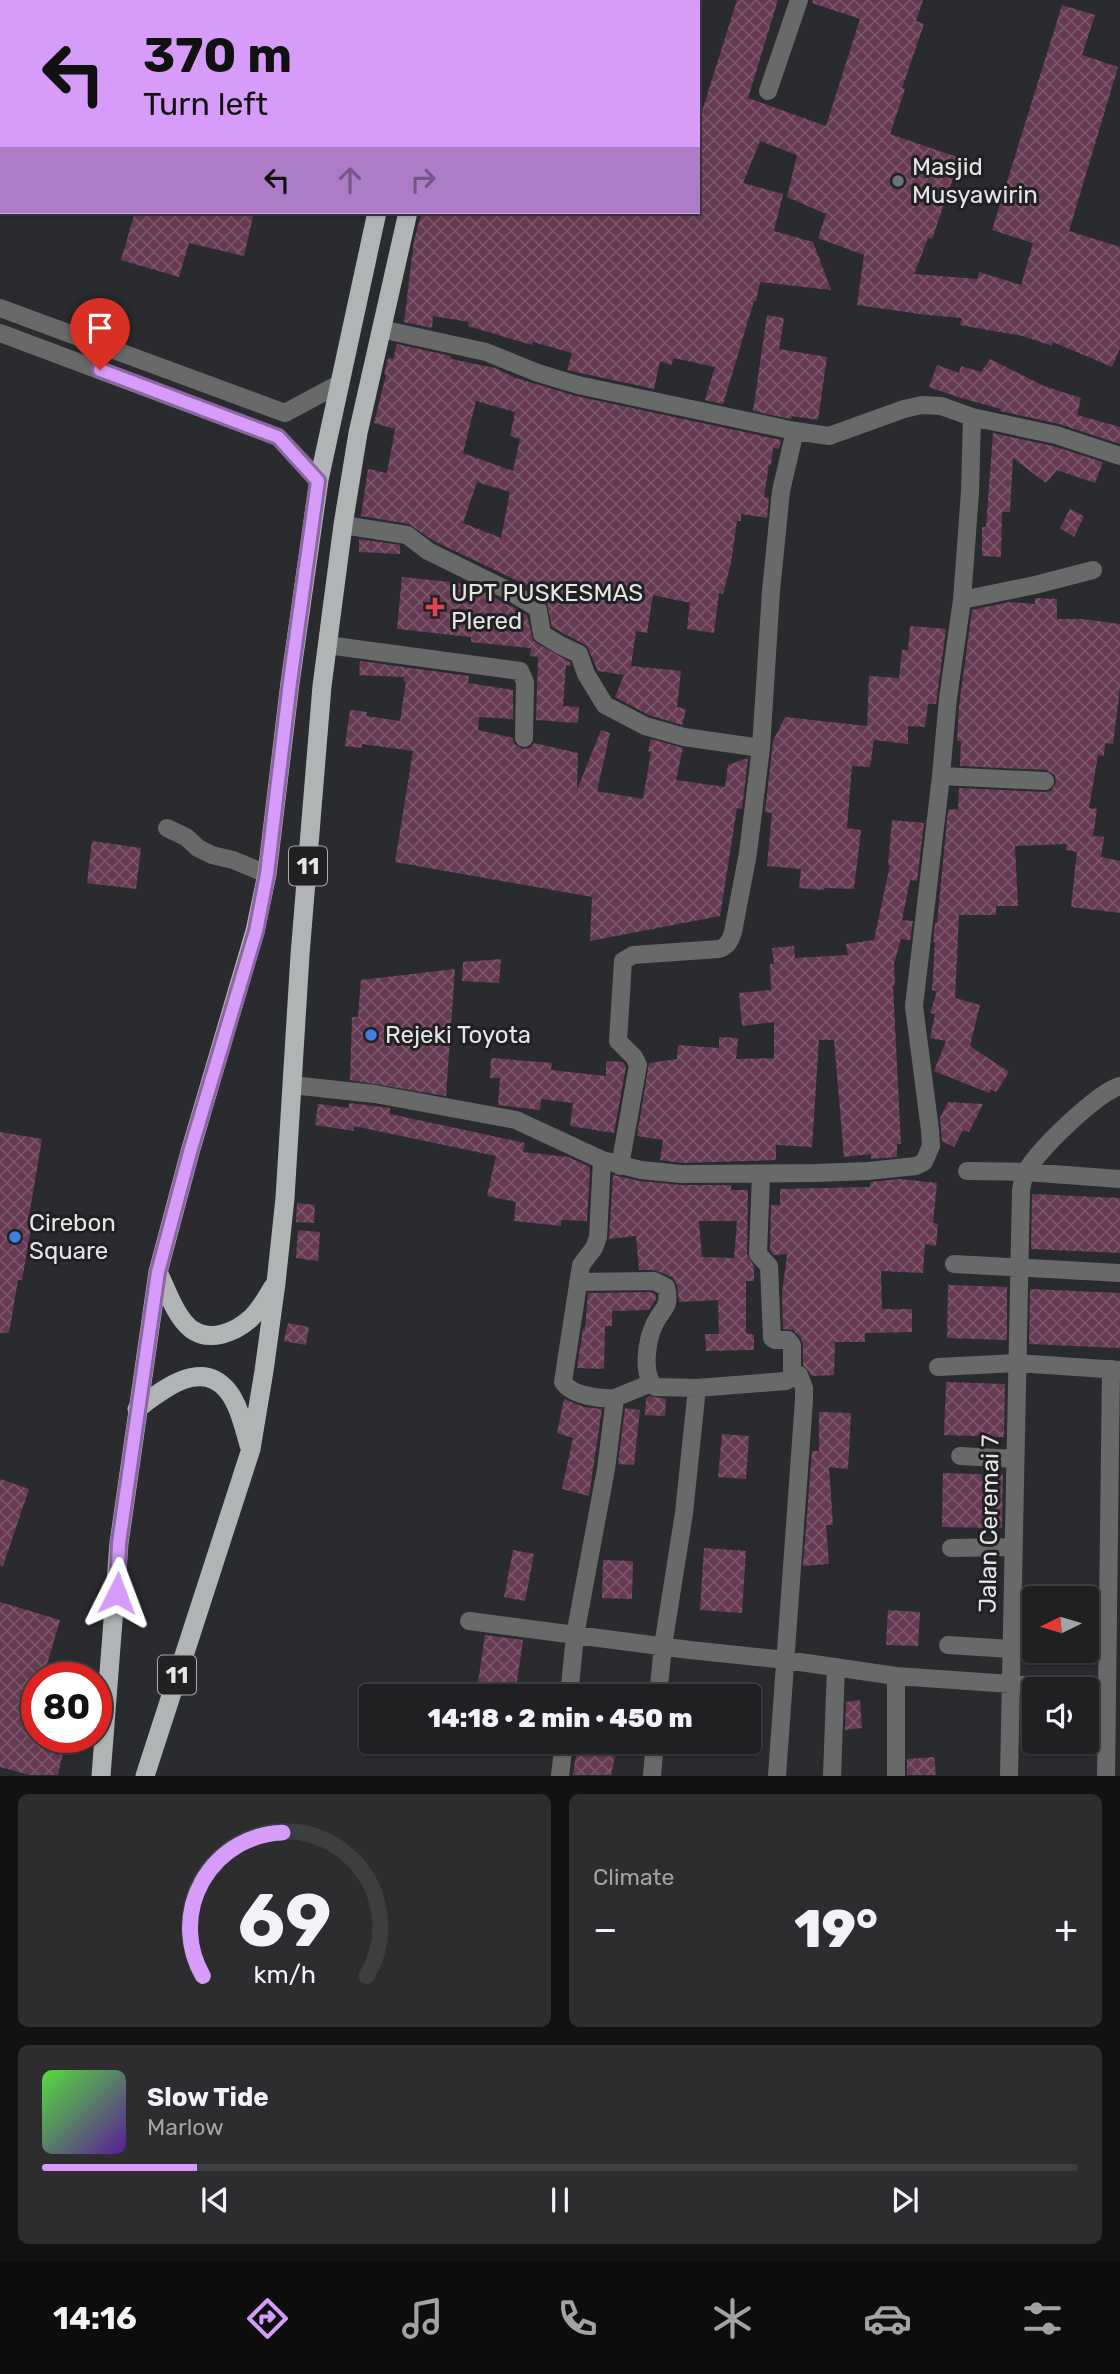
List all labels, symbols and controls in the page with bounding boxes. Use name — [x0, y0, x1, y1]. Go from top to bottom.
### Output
text: 370 m — [143, 26, 292, 84]
icon: left — [28, 28, 119, 119]
text: Turn left — [143, 85, 268, 123]
place label: Masjid Musyawirin — [912, 153, 1038, 209]
icon: left — [258, 161, 296, 199]
icon: ahead — [331, 161, 369, 199]
icon: right — [404, 161, 442, 199]
marker: Masjid Musyawirin — [890, 173, 906, 189]
pin — [70, 298, 130, 370]
icon: arrive — [81, 309, 119, 347]
place label: UPT PUSKESMAS Plered — [451, 579, 643, 635]
marker: UPT PUSKESMAS Plered — [425, 597, 445, 617]
road number: 11 — [289, 846, 327, 886]
place label: Rejeki Toyota — [385, 1021, 531, 1049]
marker: Rejeki Toyota — [363, 1027, 379, 1043]
place label: Cirebon Square — [29, 1209, 116, 1265]
marker: Cirebon Square — [7, 1229, 23, 1245]
street label: Jalan Ceremai 7 — [973, 1435, 1005, 1613]
position arrow — [80, 1556, 154, 1630]
north arrow — [1022, 1586, 1099, 1662]
map controls — [1022, 1586, 1099, 1754]
road number: 11 — [158, 1656, 196, 1694]
speed limit sign: 80 — [21, 1662, 112, 1753]
button: sound — [1022, 1677, 1099, 1754]
text: 14:18 · 2 min · 450 m — [427, 1703, 693, 1734]
text: Climate — [593, 1863, 674, 1891]
text: 69 — [237, 1879, 332, 1965]
text: 19° — [794, 1898, 878, 1960]
text: − — [593, 1906, 618, 1952]
text: + — [1054, 1906, 1078, 1952]
text: km/h — [253, 1960, 316, 1989]
text: Slow Tide — [147, 2082, 269, 2113]
text: Marlow — [147, 2113, 224, 2141]
icon: previous — [196, 2181, 234, 2219]
icon: pause — [541, 2181, 579, 2219]
icon: next — [886, 2181, 924, 2219]
icon: directions — [243, 2294, 292, 2343]
icon: music — [398, 2294, 447, 2343]
icon: phone — [553, 2294, 602, 2343]
icon: climate — [708, 2294, 757, 2343]
icon: car — [863, 2294, 912, 2343]
icon: filters — [1018, 2294, 1067, 2343]
text: 14:16 — [53, 2299, 137, 2337]

